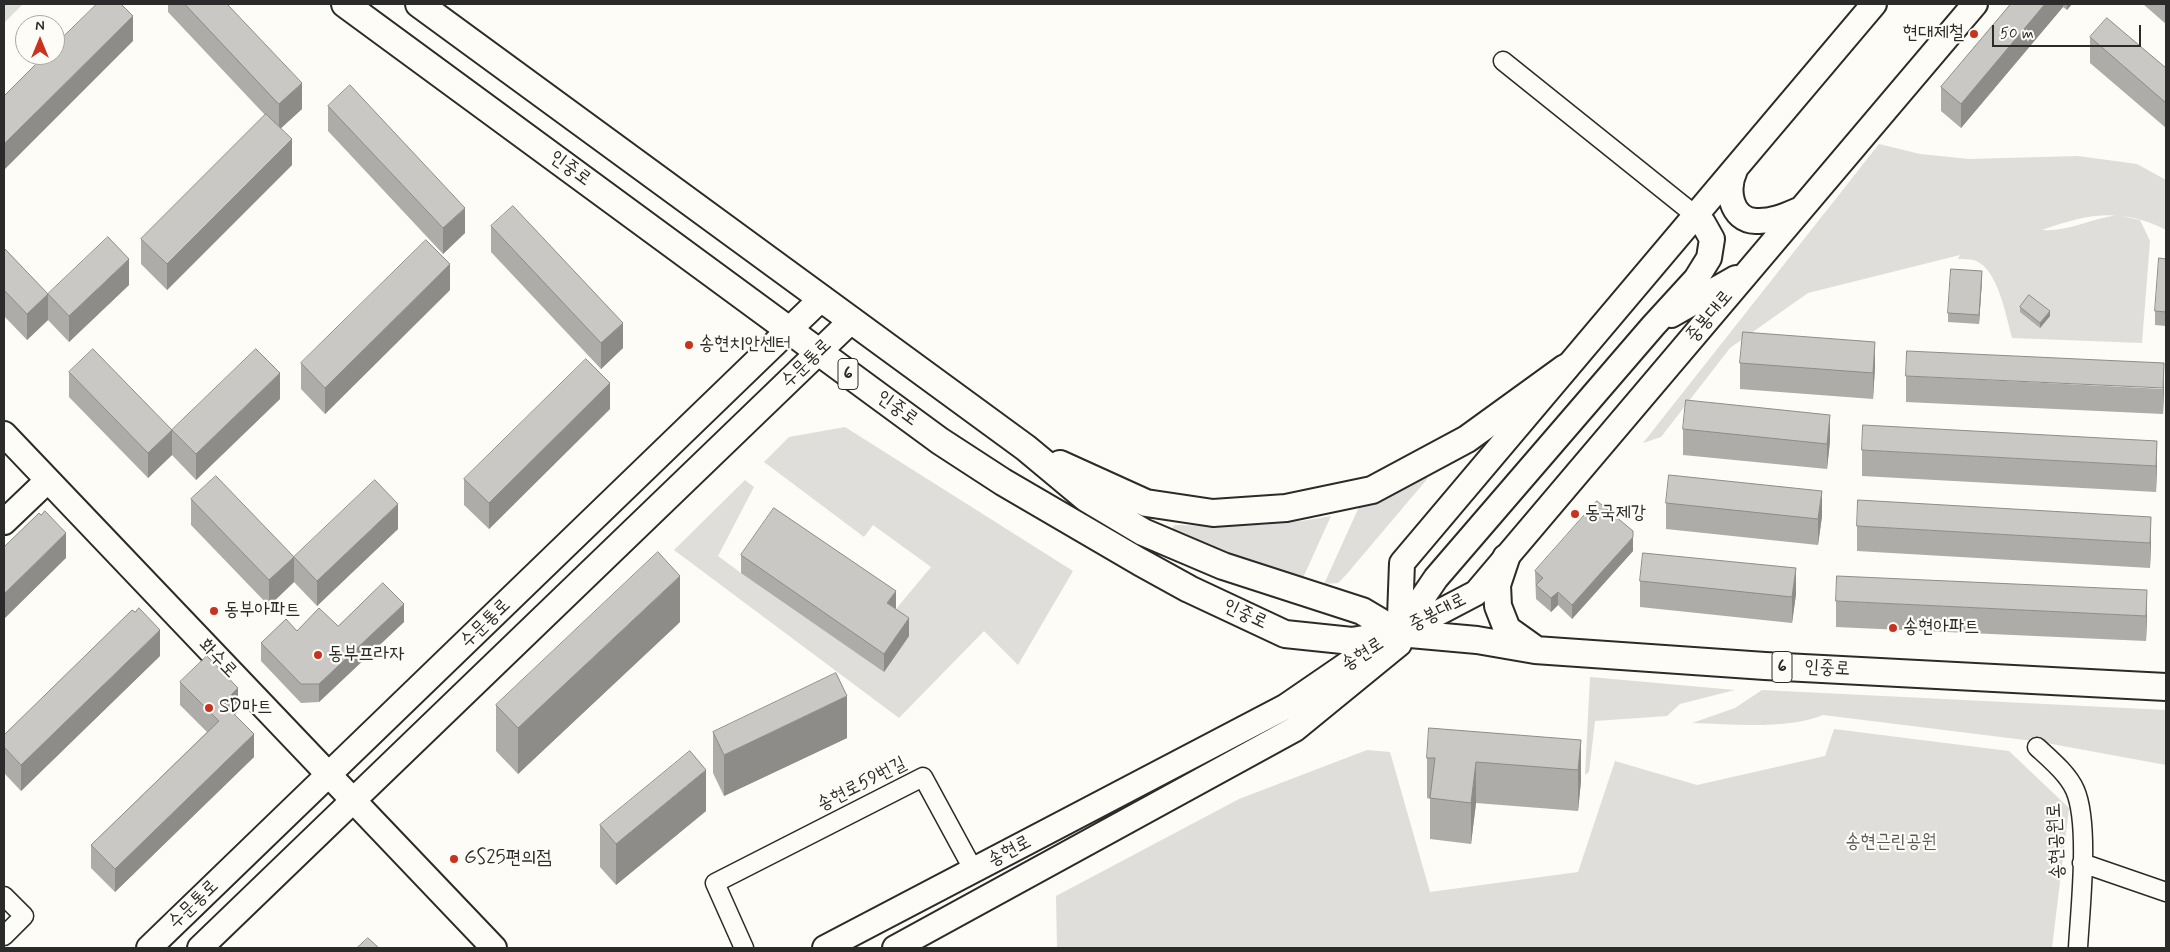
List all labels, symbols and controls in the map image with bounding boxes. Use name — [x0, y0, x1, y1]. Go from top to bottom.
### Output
north arrow — [15, 15, 65, 65]
scale bar — [1995, 15, 2144, 47]
text: N — [35, 17, 45, 35]
place label: 현대제철 — [1903, 23, 1964, 45]
text: 50 m — [2000, 24, 2034, 44]
marker: 현대제철 — [1968, 28, 1980, 40]
street label: 인중로 — [545, 146, 595, 192]
street label: 중봉대로 — [1682, 286, 1738, 348]
place label: 송현치안센터 — [699, 334, 791, 356]
street label: 수문통로 — [777, 335, 837, 393]
marker: 송현치안센터 — [683, 339, 695, 351]
road number: 6 — [838, 358, 858, 389]
street label: 인중로 — [872, 386, 922, 432]
place label: 동국제강 — [1585, 503, 1646, 525]
marker: 동국제강 — [1569, 508, 1581, 520]
street label: 중봉대로 — [1406, 589, 1470, 637]
street label: 수문통로 — [456, 595, 516, 653]
street label: 인중로 — [1219, 595, 1271, 635]
place label: 동부아파트 — [224, 600, 300, 622]
marker: 동부아파트 — [208, 605, 220, 617]
place label: 송현아파트 — [1903, 617, 1979, 639]
marker: 송현아파트 — [1887, 622, 1899, 634]
street label: 송현로 — [1338, 633, 1388, 677]
street label: 화수로 — [193, 635, 241, 683]
place label: 동부프라자 — [328, 644, 404, 666]
marker: 동부프라자 — [312, 649, 324, 661]
road number: 6 — [1772, 652, 1792, 682]
street label: 인중로 — [1804, 656, 1850, 682]
place label: SD마트 — [219, 697, 272, 719]
marker: SD마트 — [203, 702, 215, 714]
street label: 송현로59번길 — [814, 753, 910, 817]
street label: 송현공원로 — [2044, 802, 2070, 880]
street label: 송현로 — [984, 831, 1036, 873]
park label: 송현근린공원 — [1845, 832, 1937, 854]
place label: GS25편의점 — [464, 848, 552, 870]
marker: GS25편의점 — [448, 853, 460, 865]
street label: 수문통로 — [164, 876, 224, 934]

